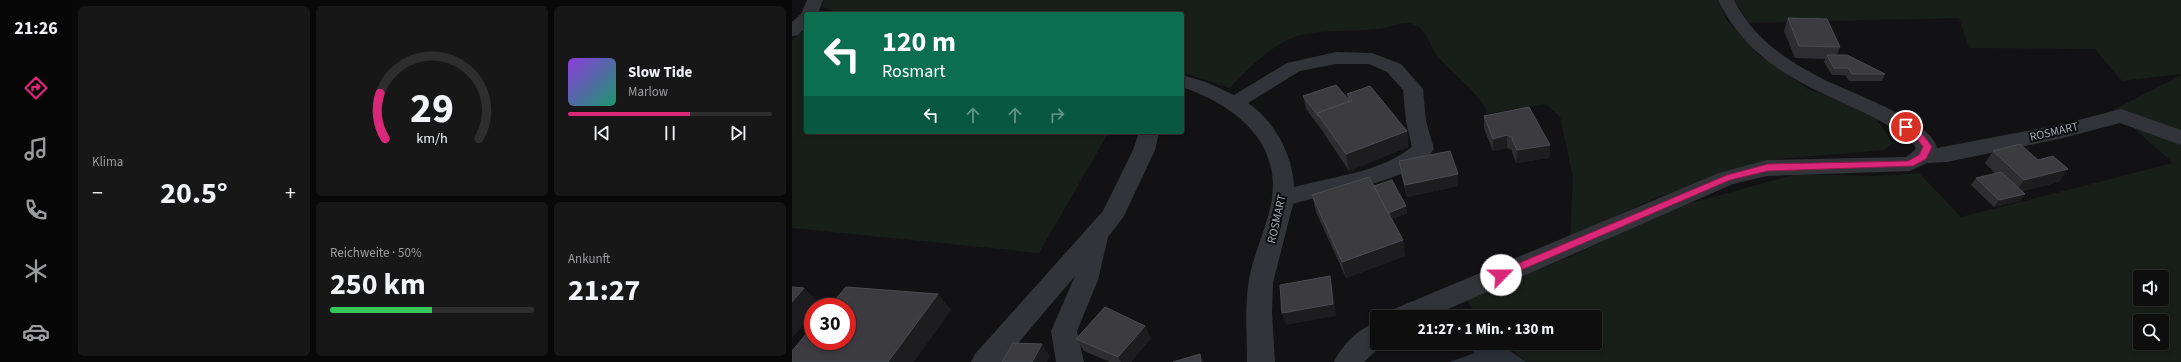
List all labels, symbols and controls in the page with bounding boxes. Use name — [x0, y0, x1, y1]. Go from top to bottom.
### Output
text: 21:26 — [14, 16, 58, 41]
text: 120 m — [882, 22, 956, 62]
icon: left — [816, 28, 868, 80]
text: Rosmart — [882, 59, 946, 84]
text: Slow Tide — [628, 62, 692, 83]
icon: directions — [22, 74, 50, 102]
text: 29 — [410, 79, 454, 139]
text: Marlow — [628, 83, 668, 101]
icon: left — [920, 104, 942, 126]
icon: ahead — [962, 104, 984, 126]
icon: ahead — [1004, 104, 1026, 126]
icon: right — [1046, 104, 1068, 126]
pin — [1889, 110, 1923, 144]
icon: arrive — [1895, 116, 1917, 138]
street label: ROSMART — [2028, 118, 2081, 146]
icon: previous — [591, 122, 613, 144]
icon: pause — [659, 122, 681, 144]
icon: next — [727, 122, 749, 144]
text: km/h — [416, 127, 448, 148]
icon: music — [22, 135, 50, 163]
text: Klima — [92, 153, 123, 171]
text: 20.5° — [160, 172, 228, 215]
text: − — [92, 177, 103, 209]
text: + — [285, 177, 296, 209]
street label: ROSMART — [1263, 192, 1291, 245]
icon: phone — [22, 196, 50, 224]
text: Reichweite · 50% — [330, 244, 422, 262]
text: Ankunft — [568, 250, 610, 268]
position arrow — [1480, 254, 1522, 296]
icon: climate — [22, 257, 50, 285]
text: 250 km — [330, 263, 426, 306]
text: 21:27 — [568, 269, 640, 312]
map controls — [2133, 270, 2169, 350]
button: sound — [2133, 270, 2169, 306]
speed limit sign: 30 — [804, 298, 856, 350]
button: search — [2133, 314, 2169, 350]
icon: car — [22, 318, 50, 346]
text: 21:27 · 1 Min. · 130 m — [1418, 319, 1554, 340]

